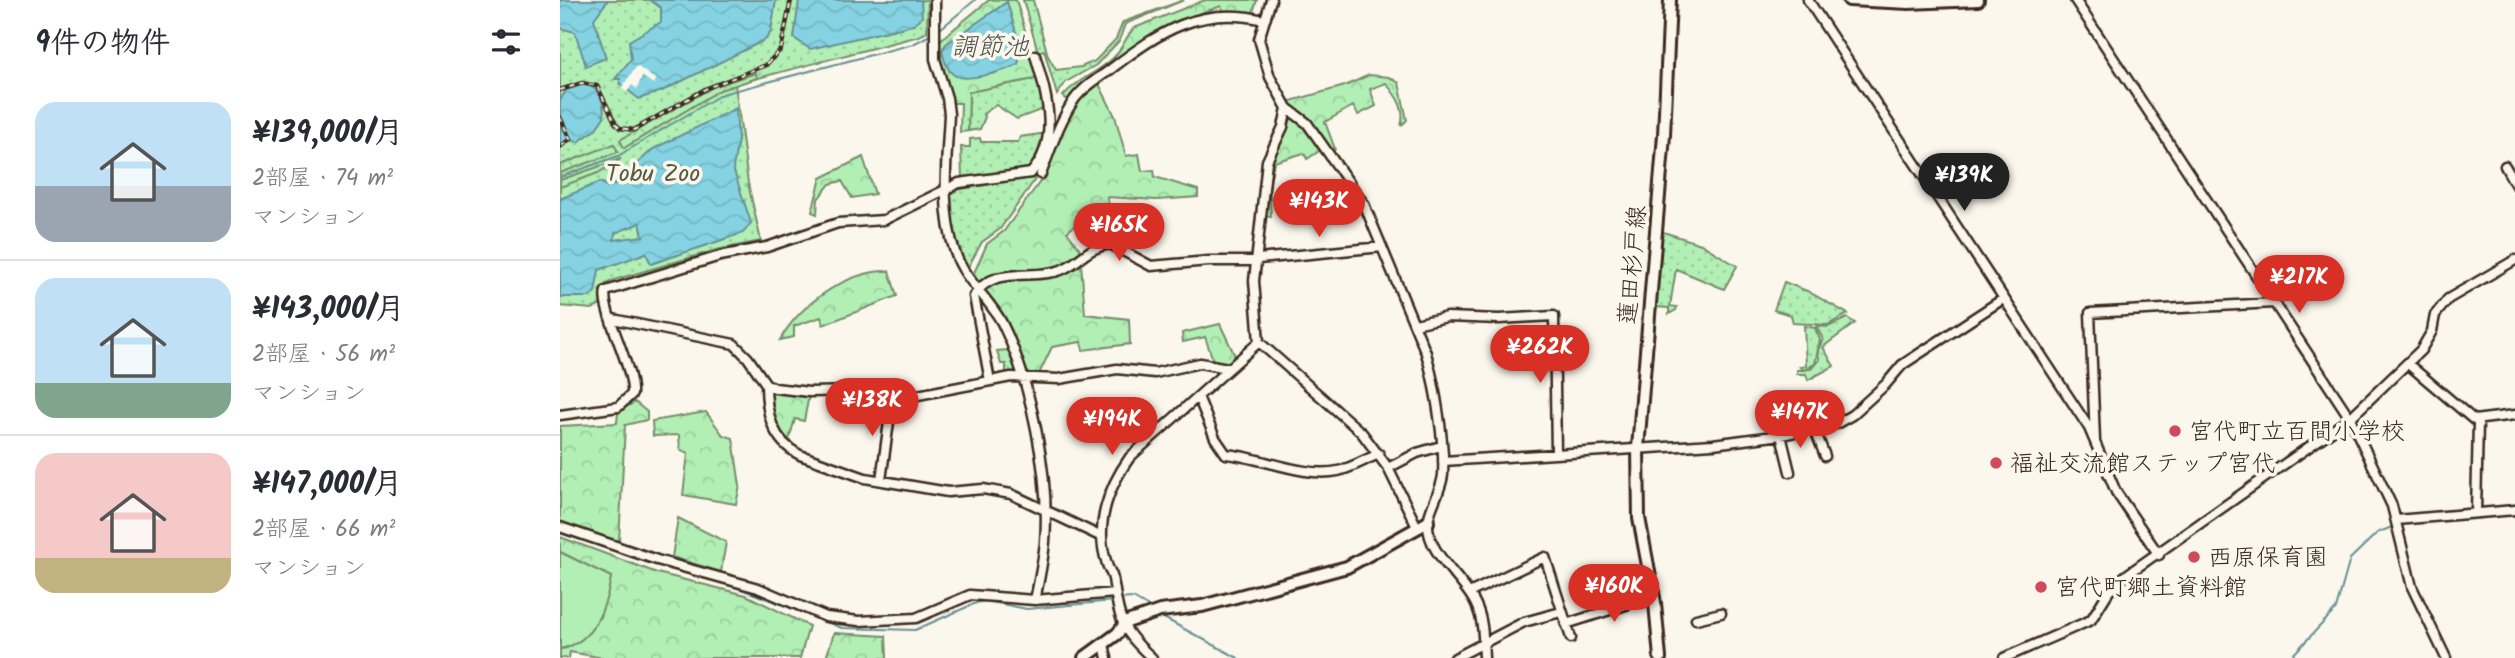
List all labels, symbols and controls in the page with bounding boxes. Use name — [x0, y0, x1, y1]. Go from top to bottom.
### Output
text: 9件の物件 — [35, 20, 170, 68]
icon: filters — [487, 23, 525, 61]
water label: 調節池 — [951, 27, 1030, 69]
text: ¥139,000/月 — [252, 110, 404, 158]
icon: home — [91, 130, 175, 214]
pin: ¥139K — [1915, 154, 2013, 213]
park label: Tobu Zoo — [606, 155, 700, 194]
text: ¥139K — [1934, 158, 1994, 194]
text: 2部屋 · 74 m² — [252, 161, 393, 197]
pin: ¥143K — [1270, 180, 1368, 239]
text: ¥143K — [1289, 184, 1349, 220]
text: マンション — [252, 200, 366, 236]
pin: ¥165K — [1070, 204, 1168, 263]
street label: 蓮田杉戸線 — [1609, 204, 1658, 327]
text: ¥165K — [1089, 208, 1149, 244]
pin: ¥217K — [2250, 256, 2348, 315]
text: ¥217K — [2269, 260, 2329, 296]
text: ¥143,000/月 — [252, 286, 405, 334]
icon: home — [91, 306, 175, 390]
pin: ¥262K — [1491, 326, 1589, 385]
text: ¥262K — [1506, 330, 1574, 366]
text: 2部屋 · 56 m² — [252, 337, 395, 373]
text: マンション — [252, 376, 366, 412]
pin: ¥138K — [823, 378, 921, 438]
text: ¥138K — [841, 383, 903, 419]
pin: ¥147K — [1751, 391, 1849, 450]
text: ¥147K — [1771, 395, 1829, 431]
pin: ¥194K — [1063, 398, 1161, 457]
text: ¥194K — [1082, 402, 1142, 438]
place label: 宮代町立百間小学校 — [2189, 413, 2405, 452]
marker: 宮代町立百間小学校 — [2167, 423, 2183, 439]
place label: 福祉交流館ステップ宮代 — [2010, 445, 2275, 484]
marker: 福祉交流館ステップ宮代 — [1988, 455, 2004, 471]
text: ¥147,000/月 — [252, 461, 403, 509]
icon: home — [91, 481, 175, 565]
text: 2部屋 · 66 m² — [252, 512, 395, 548]
place label: 西原保育園 — [2208, 539, 2328, 578]
marker: 西原保育園 — [2186, 549, 2202, 565]
text: マンション — [252, 551, 366, 587]
pin: ¥160K — [1565, 564, 1663, 624]
text: ¥160K — [1584, 569, 1644, 605]
place label: 宮代町郷土資料館 — [2055, 569, 2247, 608]
marker: 宮代町郷土資料館 — [2033, 579, 2049, 595]

